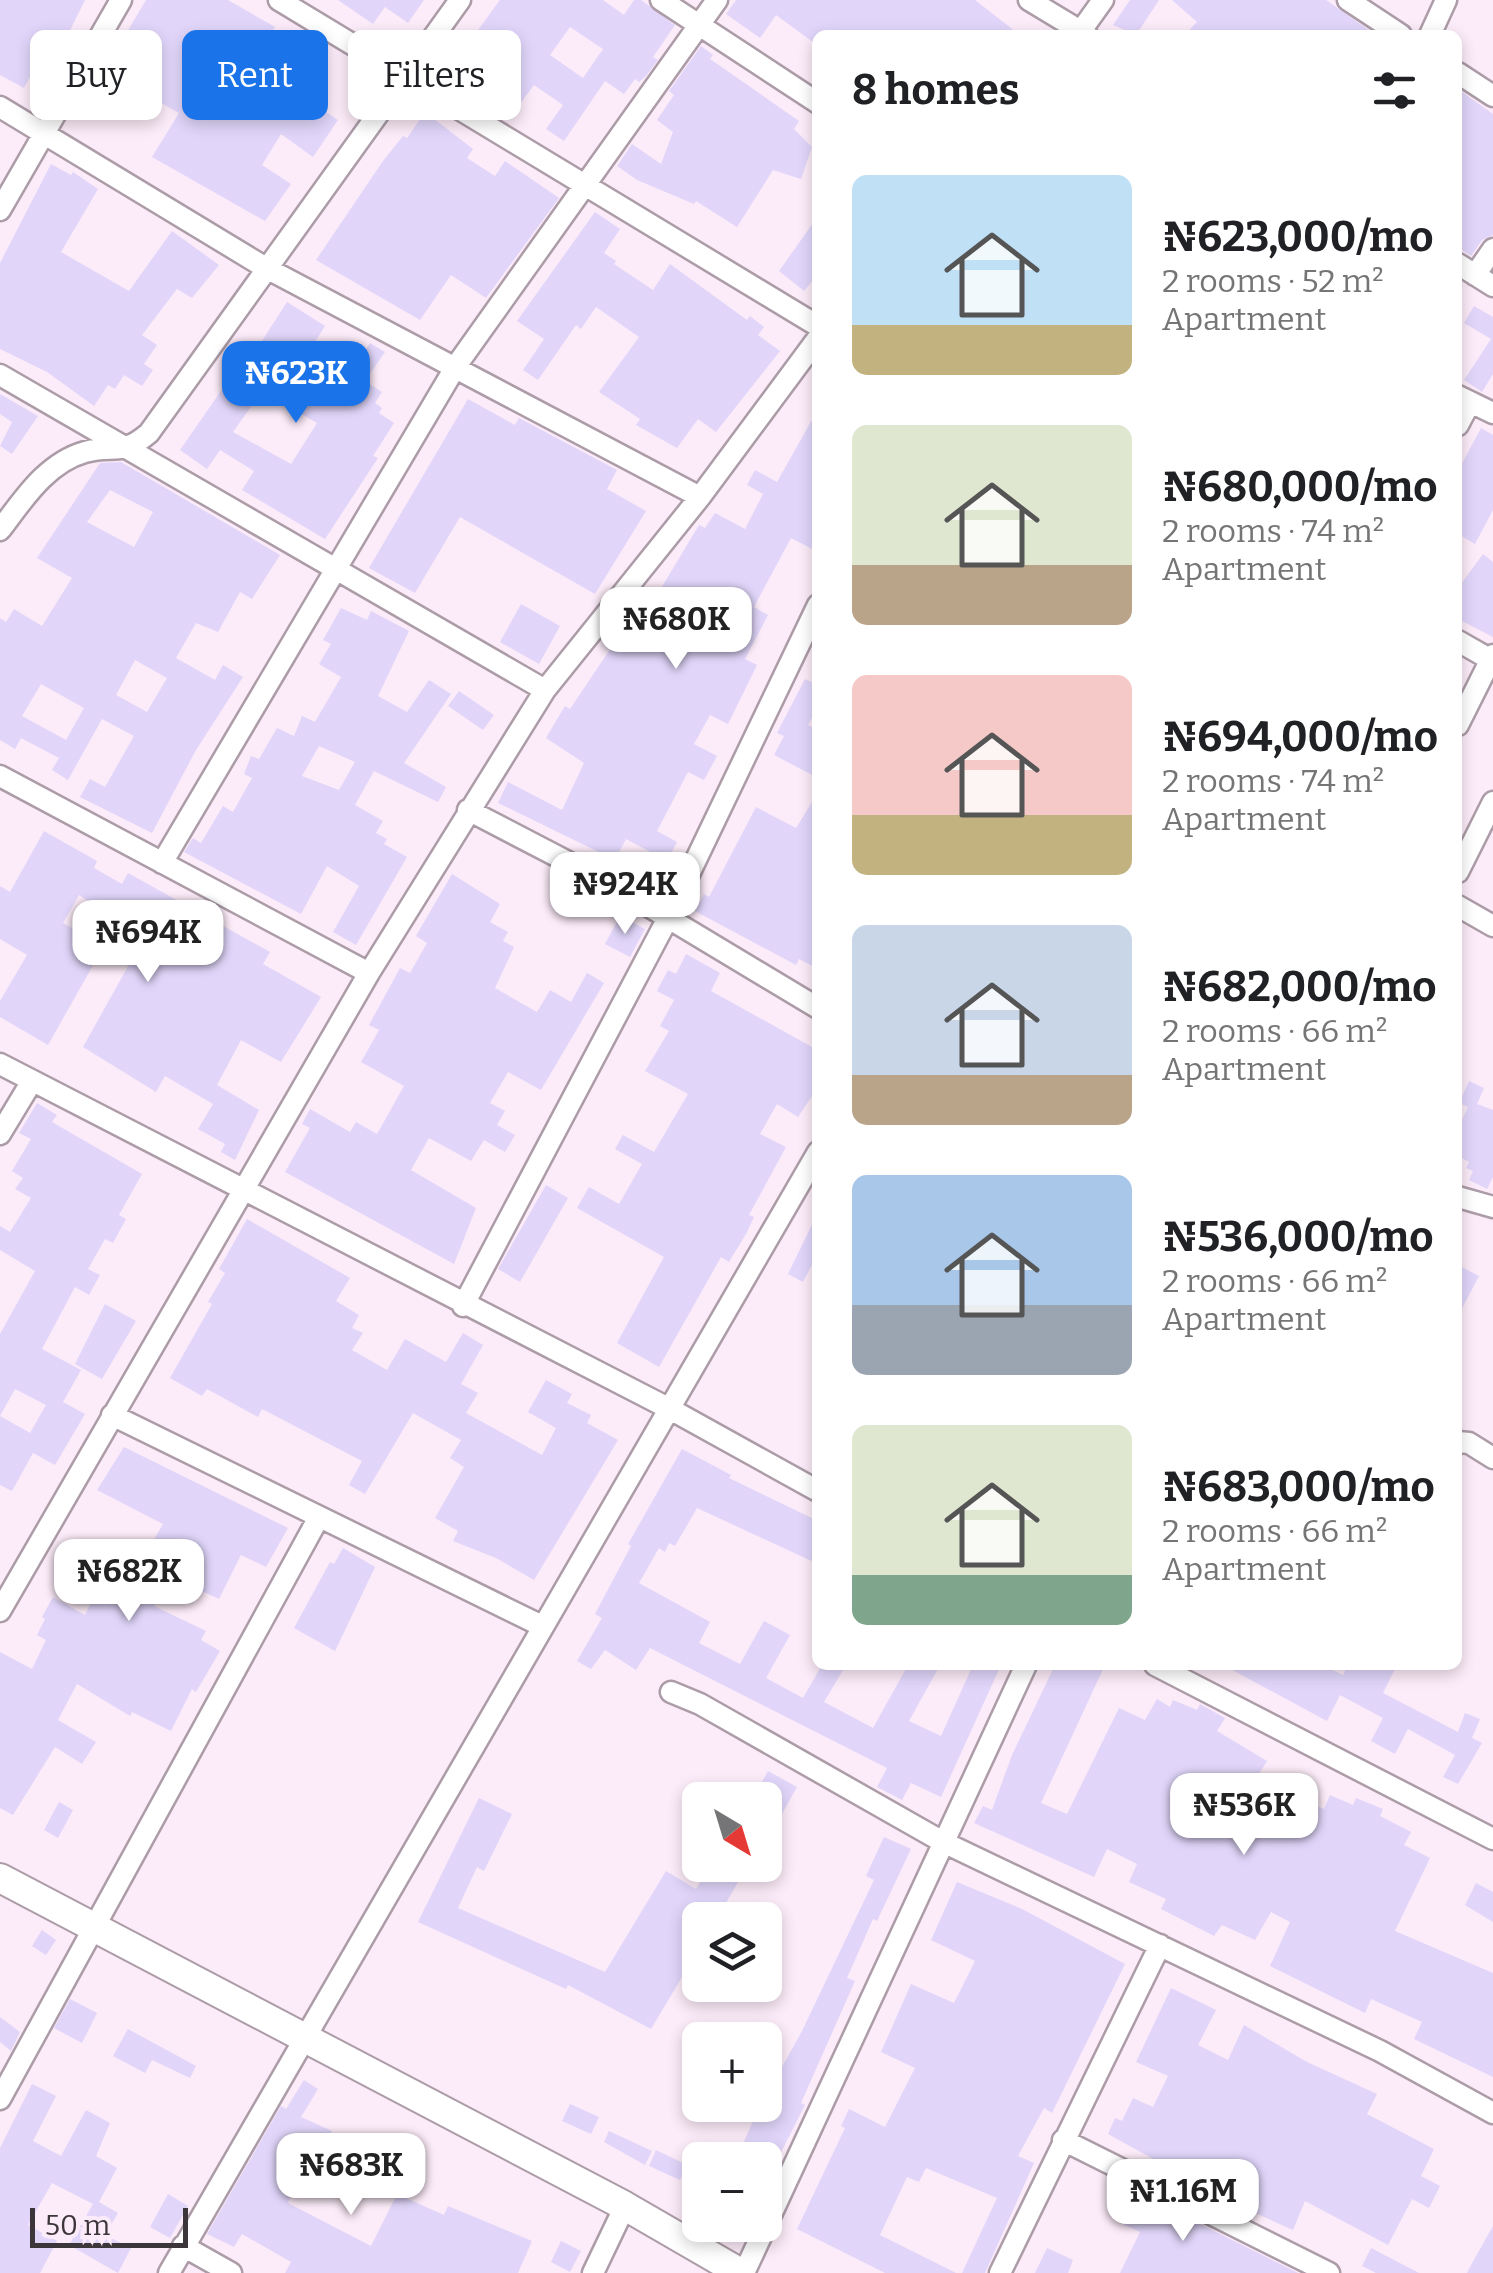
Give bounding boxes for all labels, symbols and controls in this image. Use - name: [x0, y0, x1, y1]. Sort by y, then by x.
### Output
- chip: Buy: [30, 30, 162, 120]
- chip: Rent: [182, 30, 328, 120]
- chip: Filters: [348, 30, 521, 120]
- icon: filters: [1367, 63, 1422, 118]
- text: 8 homes: [852, 65, 1020, 115]
- text: ₦623,000/mo: [1162, 212, 1433, 262]
- icon: home: [932, 215, 1052, 335]
- text: 2 rooms · 52 m²: [1162, 262, 1384, 300]
- text: Apartment: [1162, 300, 1326, 338]
- pin: ₦623K: [226, 341, 366, 426]
- text: ₦623K: [244, 354, 348, 392]
- text: ₦680,000/mo: [1162, 462, 1438, 512]
- icon: home: [932, 465, 1052, 585]
- text: 2 rooms · 74 m²: [1162, 512, 1384, 550]
- text: Apartment: [1162, 550, 1326, 588]
- pin: ₦680K: [606, 587, 746, 672]
- text: ₦680K: [622, 600, 730, 638]
- text: ₦694,000/mo: [1162, 712, 1438, 762]
- icon: home: [932, 715, 1052, 835]
- text: 2 rooms · 74 m²: [1162, 762, 1384, 800]
- text: Apartment: [1162, 800, 1326, 838]
- pin: ₦924K: [555, 852, 695, 937]
- text: ₦924K: [572, 865, 678, 903]
- pin: ₦694K: [78, 900, 218, 985]
- text: ₦694K: [94, 913, 202, 951]
- text: ₦682,000/mo: [1162, 962, 1436, 1012]
- icon: home: [932, 965, 1052, 1085]
- text: 2 rooms · 66 m²: [1162, 1012, 1387, 1050]
- text: Apartment: [1162, 1050, 1326, 1088]
- text: ₦536,000/mo: [1162, 1212, 1434, 1262]
- icon: home: [932, 1215, 1052, 1335]
- text: 2 rooms · 66 m²: [1162, 1262, 1387, 1300]
- text: Apartment: [1162, 1300, 1326, 1338]
- text: ₦683,000/mo: [1162, 1462, 1435, 1512]
- icon: home: [932, 1465, 1052, 1585]
- text: 2 rooms · 66 m²: [1162, 1512, 1387, 1550]
- pin: ₦682K: [59, 1539, 199, 1624]
- text: Apartment: [1162, 1550, 1326, 1588]
- text: ₦682K: [76, 1552, 182, 1590]
- pin: ₦536K: [1174, 1773, 1314, 1858]
- north arrow: [682, 1782, 782, 1882]
- map controls: [682, 1782, 782, 2242]
- text: ₦536K: [1192, 1786, 1296, 1824]
- button: layers: [682, 1902, 782, 2002]
- button: +: [682, 2022, 782, 2122]
- pin: ₦683K: [281, 2133, 421, 2218]
- button: −: [682, 2142, 782, 2242]
- text: ₦683K: [298, 2146, 404, 2184]
- pin: ₦1.16M: [1102, 2159, 1264, 2244]
- text: ₦1.16M: [1129, 2172, 1237, 2210]
- scale bar: [30, 2203, 188, 2248]
- text: 50 m: [45, 2209, 110, 2242]

